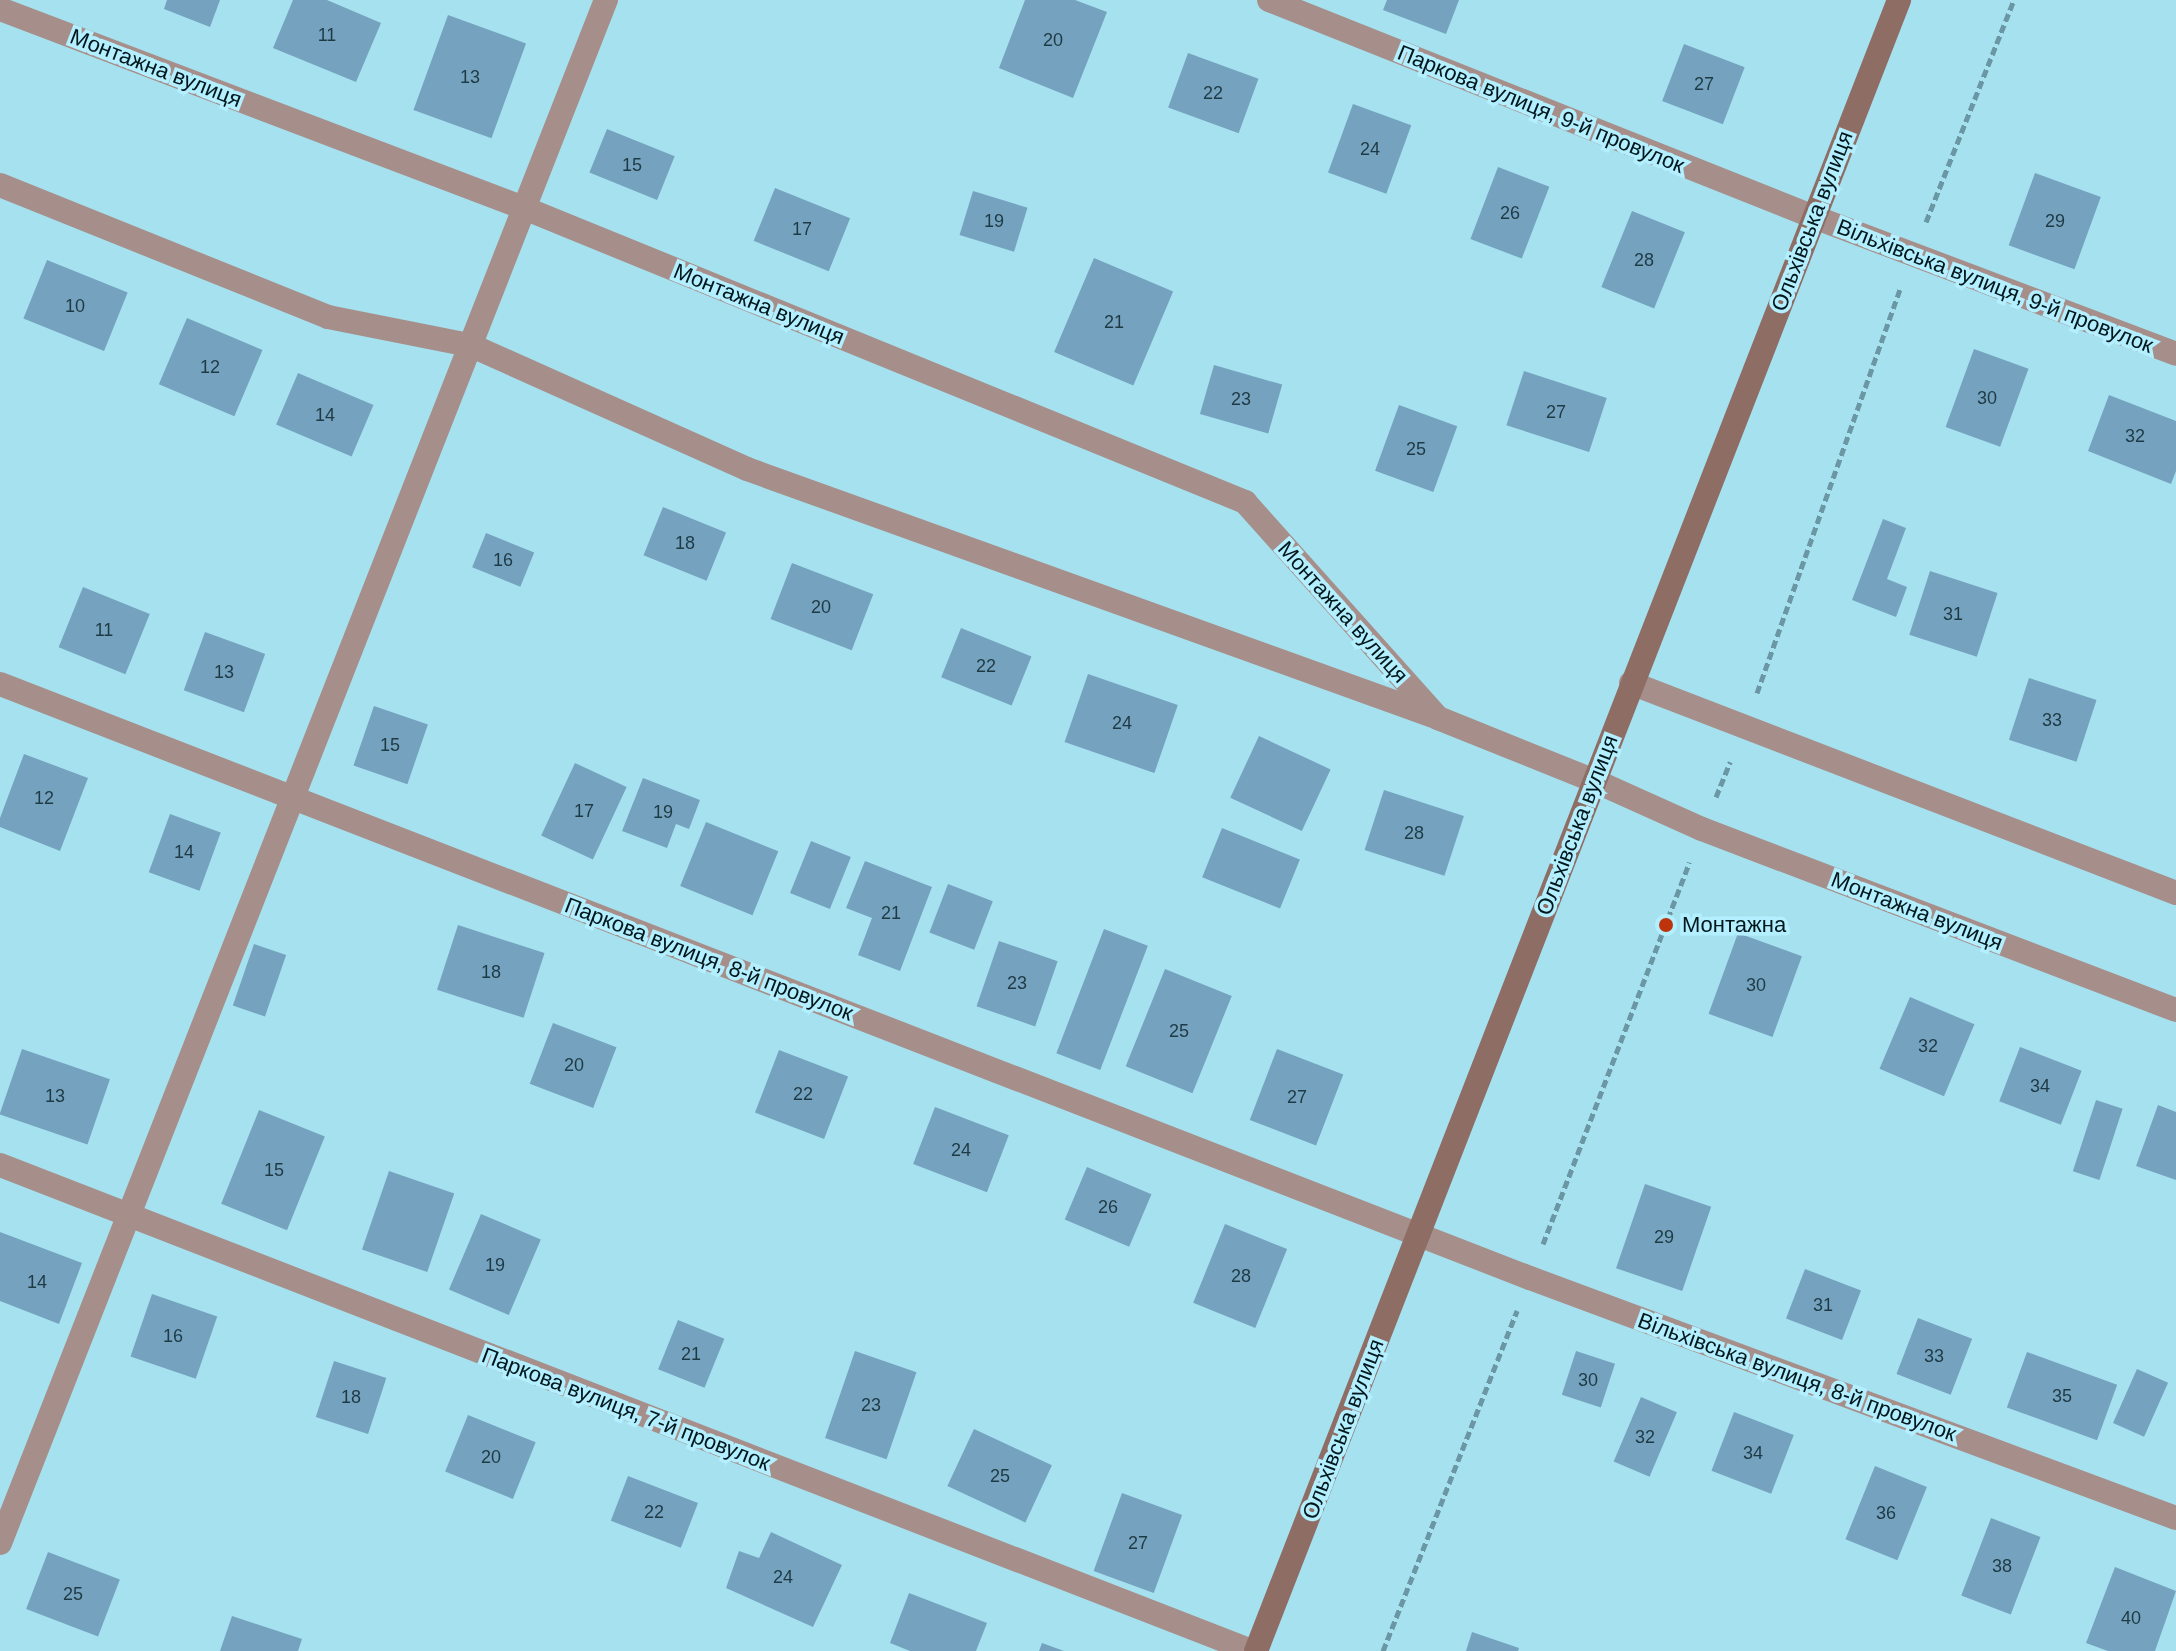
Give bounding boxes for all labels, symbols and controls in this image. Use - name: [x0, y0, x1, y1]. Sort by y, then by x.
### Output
- street label: Монтажна вулиця: [67, 23, 245, 113]
- house number: 11: [318, 24, 336, 46]
- house number: 20: [1043, 29, 1063, 51]
- street label: Паркова вулиця, 9-й провулок: [1394, 39, 1688, 179]
- house number: 13: [460, 66, 480, 88]
- house number: 27: [1694, 73, 1714, 95]
- house number: 22: [1203, 82, 1223, 104]
- street label: Ольхівська вулиця: [1765, 127, 1859, 315]
- house number: 24: [1360, 138, 1380, 160]
- house number: 15: [622, 154, 642, 176]
- house number: 26: [1500, 202, 1520, 224]
- house number: 19: [984, 210, 1004, 232]
- house number: 29: [2045, 210, 2065, 232]
- street label: Вільхівська вулиця, 9-й провулок: [1833, 213, 2157, 359]
- house number: 17: [792, 218, 812, 240]
- house number: 28: [1634, 249, 1654, 271]
- street label: Монтажна вулиця: [670, 258, 848, 350]
- house number: 10: [65, 295, 85, 317]
- house number: 21: [1104, 311, 1124, 333]
- house number: 12: [200, 356, 220, 378]
- house number: 30: [1977, 387, 1997, 409]
- house number: 23: [1231, 388, 1251, 410]
- house number: 27: [1546, 401, 1566, 423]
- house number: 14: [315, 404, 335, 426]
- house number: 32: [2125, 425, 2145, 447]
- house number: 25: [1406, 438, 1426, 460]
- house number: 18: [675, 532, 695, 554]
- street label: Монтажна вулиця: [1272, 536, 1414, 688]
- house number: 16: [493, 549, 513, 571]
- house number: 20: [811, 596, 831, 618]
- house number: 31: [1943, 603, 1963, 625]
- house number: 11: [95, 619, 113, 641]
- house number: 22: [976, 655, 996, 677]
- house number: 13: [214, 661, 234, 683]
- house number: 33: [2042, 709, 2062, 731]
- house number: 24: [1112, 712, 1132, 734]
- street label: Ольхівська вулиця: [1530, 731, 1624, 919]
- house number: 15: [380, 734, 400, 756]
- house number: 12: [34, 787, 54, 809]
- house number: 17: [574, 800, 594, 822]
- house number: 19: [653, 801, 673, 823]
- house number: 28: [1404, 822, 1424, 844]
- house number: 14: [174, 841, 194, 863]
- street label: Монтажна вулиця: [1828, 866, 2006, 956]
- street label: Паркова вулиця, 8-й провулок: [561, 892, 857, 1026]
- house number: 21: [881, 902, 901, 924]
- place label: Монтажна: [1682, 912, 1786, 938]
- marker: Монтажна: [1657, 916, 1675, 934]
- house number: 18: [481, 961, 501, 983]
- house number: 23: [1007, 972, 1027, 994]
- house number: 30: [1746, 974, 1766, 996]
- house number: 25: [1169, 1020, 1189, 1042]
- house number: 32: [1918, 1035, 1938, 1057]
- house number: 20: [564, 1054, 584, 1076]
- house number: 34: [2030, 1075, 2050, 1097]
- house number: 22: [793, 1083, 813, 1105]
- house number: 13: [45, 1085, 65, 1107]
- house number: 27: [1287, 1086, 1307, 1108]
- house number: 24: [951, 1139, 971, 1161]
- house number: 15: [264, 1159, 284, 1181]
- house number: 26: [1098, 1196, 1118, 1218]
- house number: 29: [1654, 1226, 1674, 1248]
- house number: 19: [485, 1254, 505, 1276]
- house number: 28: [1231, 1265, 1251, 1287]
- house number: 14: [27, 1271, 47, 1293]
- house number: 31: [1813, 1294, 1833, 1316]
- street label: Вільхівська вулиця, 8-й провулок: [1634, 1307, 1960, 1447]
- house number: 16: [163, 1325, 183, 1347]
- street label: Ольхівська вулиця: [1296, 1335, 1390, 1523]
- street label: Паркова вулиця, 7-й провулок: [478, 1342, 774, 1476]
- house number: 21: [681, 1343, 701, 1365]
- house number: 33: [1924, 1345, 1944, 1367]
- house number: 30: [1578, 1369, 1598, 1391]
- house number: 35: [2052, 1385, 2072, 1407]
- house number: 18: [341, 1386, 361, 1408]
- house number: 23: [861, 1394, 881, 1416]
- house number: 32: [1635, 1426, 1655, 1448]
- house number: 34: [1743, 1442, 1763, 1464]
- house number: 20: [481, 1446, 501, 1468]
- house number: 25: [990, 1465, 1010, 1487]
- house number: 22: [644, 1501, 664, 1523]
- house number: 36: [1876, 1502, 1896, 1524]
- house number: 27: [1128, 1532, 1148, 1554]
- house number: 38: [1992, 1555, 2012, 1577]
- house number: 24: [773, 1566, 793, 1588]
- house number: 25: [63, 1583, 83, 1605]
- house number: 40: [2121, 1607, 2141, 1629]

